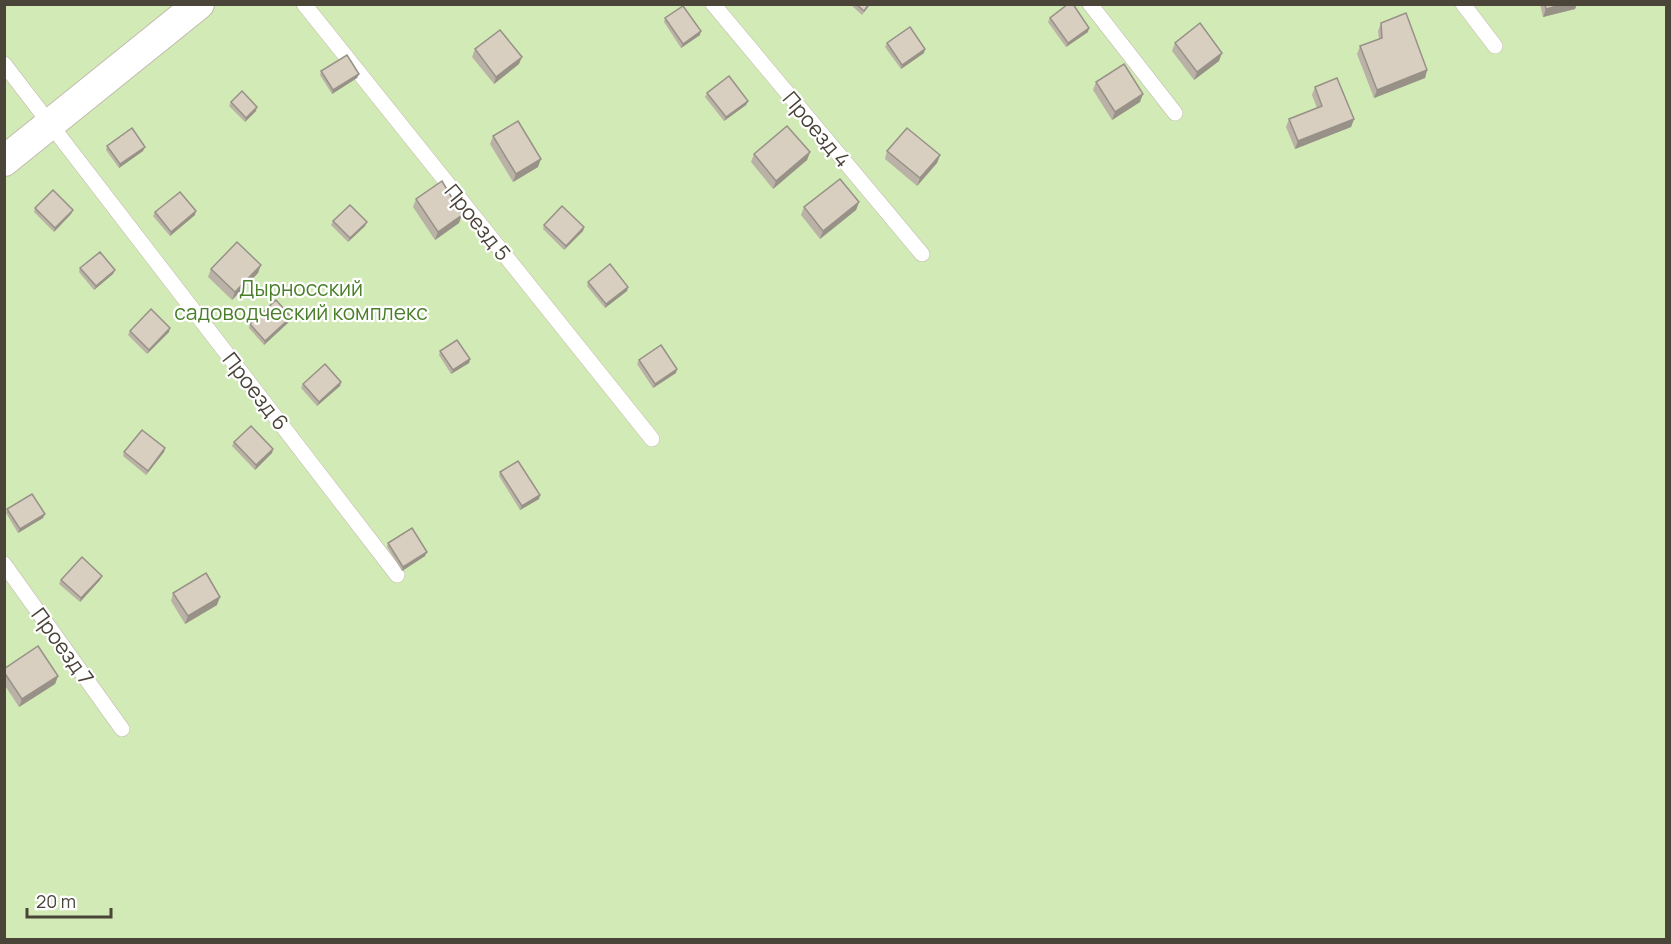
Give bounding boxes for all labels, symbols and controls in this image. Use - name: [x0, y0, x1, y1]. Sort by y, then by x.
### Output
- street label: Проезд 4: [777, 85, 857, 173]
- street label: Проезд 5: [439, 178, 517, 266]
- park label: Дырносский садоводческий комплекс: [174, 274, 428, 326]
- street label: Проезд 6: [217, 346, 295, 436]
- street label: Проезд 7: [25, 602, 101, 690]
- scale bar: [27, 881, 111, 919]
- text: 20 m: [36, 889, 76, 913]

